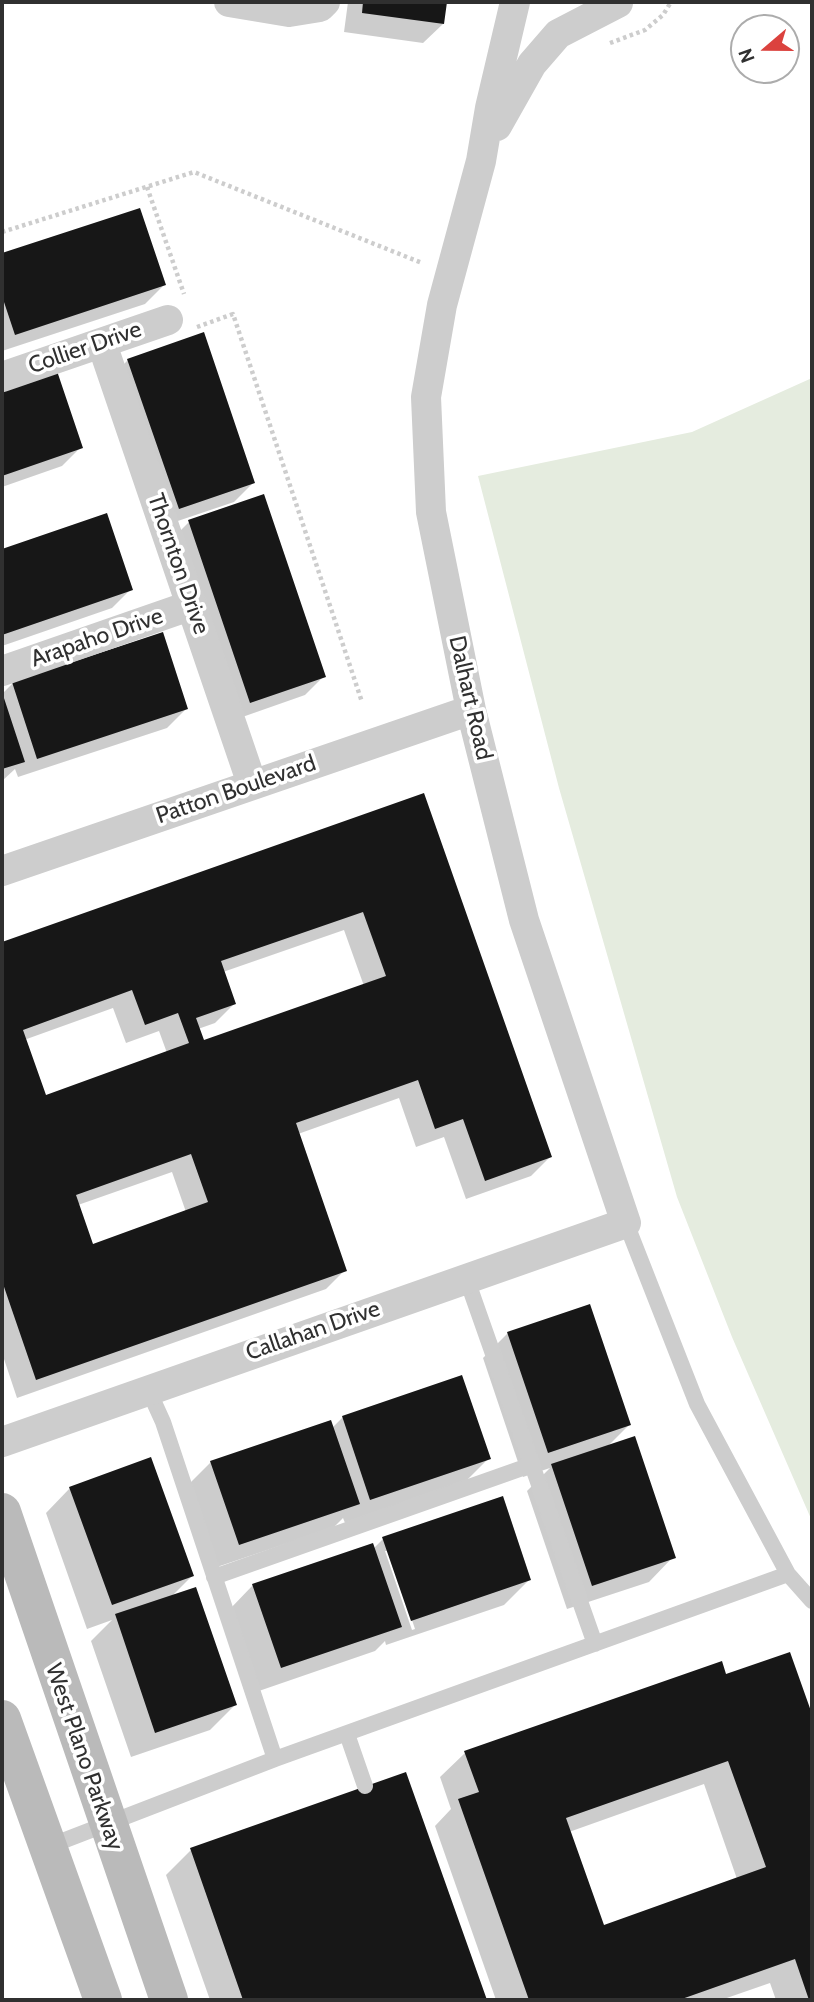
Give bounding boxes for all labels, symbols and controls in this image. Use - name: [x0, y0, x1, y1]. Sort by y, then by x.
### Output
- north arrow: [730, 14, 800, 84]
- text: N: [734, 45, 760, 66]
- street label: Collier Drive: [25, 316, 145, 380]
- street label: Thornton Drive: [141, 490, 215, 638]
- street label: Arapaho Drive: [27, 602, 167, 674]
- street label: Dalhart Road: [442, 633, 498, 763]
- street label: Patton Boulevard: [153, 750, 319, 830]
- street label: Callahan Drive: [242, 1295, 384, 1367]
- street label: West Plano Parkway: [39, 1660, 129, 1854]

